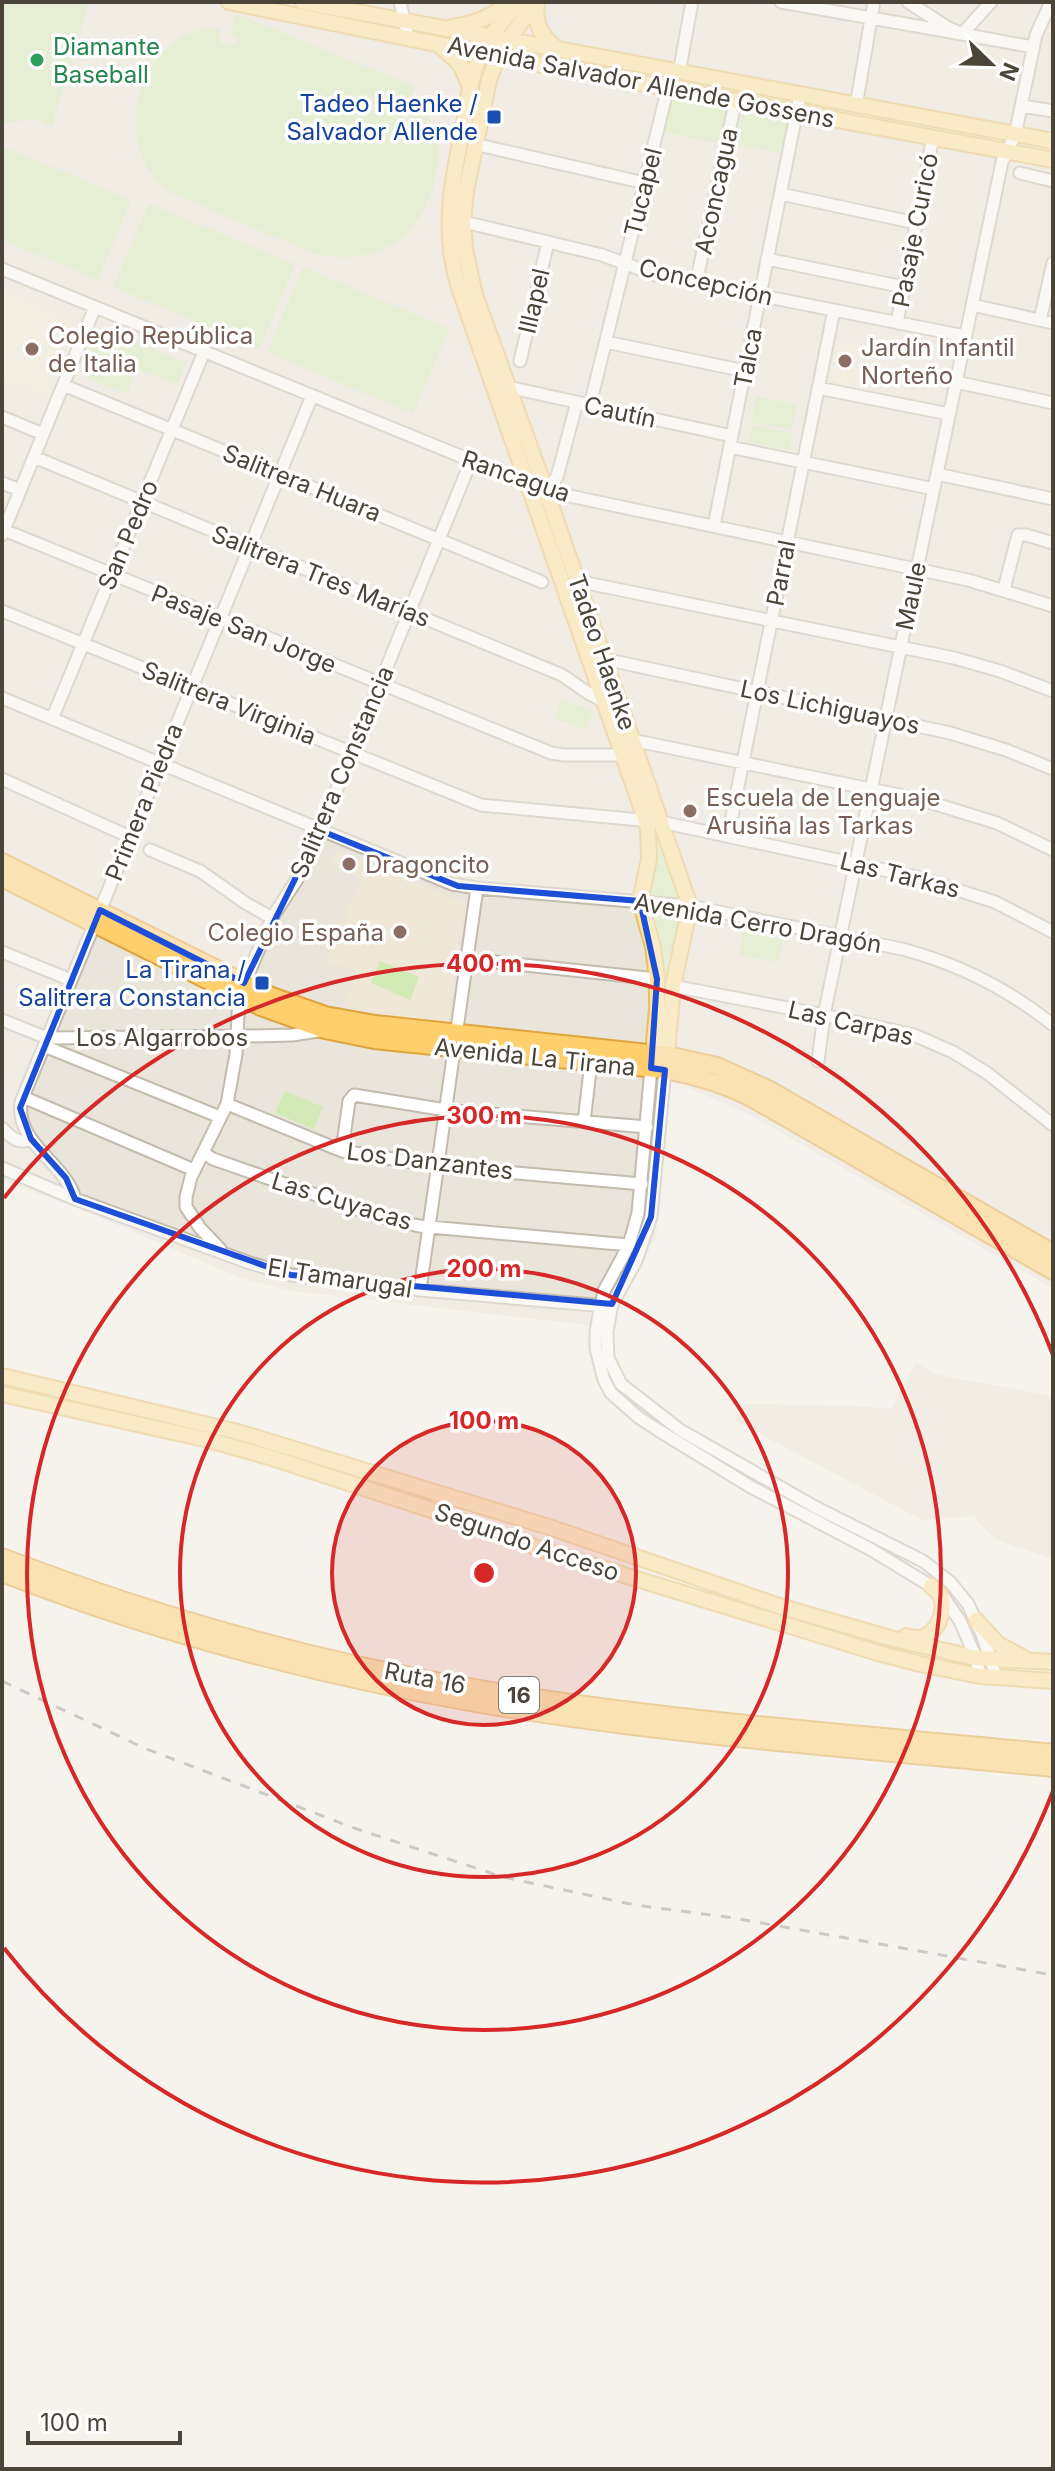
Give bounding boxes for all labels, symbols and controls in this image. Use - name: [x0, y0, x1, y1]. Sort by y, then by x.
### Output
- north arrow: [951, 24, 1031, 104]
- street label: Avenida Salvador Allende Gossens: [445, 30, 837, 134]
- place label: Diamante Baseball: [53, 32, 160, 89]
- marker: Diamante Baseball: [28, 51, 46, 69]
- text: N: [994, 59, 1025, 85]
- place label: Tadeo Haenke / Salvador Allende: [286, 89, 478, 146]
- marker: Tadeo Haenke / Salvador Allende: [485, 108, 503, 126]
- street label: Aconcagua: [688, 125, 744, 257]
- street label: Tucapel: [618, 145, 668, 239]
- street label: Pasaje Curicó: [886, 150, 944, 310]
- street label: Concepción: [636, 253, 776, 311]
- street label: Illapel: [512, 266, 556, 336]
- place label: Colegio República de Italia: [48, 321, 253, 378]
- street label: Talca: [728, 326, 768, 390]
- place label: Jardín Infantil Norteño: [861, 333, 1015, 390]
- marker: Colegio República de Italia: [23, 340, 41, 358]
- marker: Jardín Infantil Norteño: [836, 352, 854, 370]
- street label: Cautín: [581, 390, 659, 434]
- street label: Salitrera Huara: [219, 438, 385, 528]
- street label: Rancagua: [458, 444, 574, 508]
- street label: San Pedro: [92, 476, 164, 594]
- street label: Salitrera Tres Marías: [208, 519, 434, 633]
- street label: Parral: [760, 538, 802, 608]
- street label: Maule: [890, 559, 932, 633]
- street label: Tadeo Haenke: [562, 570, 642, 734]
- street label: Pasaje San Jorge: [147, 579, 341, 679]
- street label: Salitrera Virginia: [138, 655, 320, 751]
- street label: Salitrera Constancia: [284, 662, 400, 882]
- street label: Los Lichiguayos: [738, 674, 922, 740]
- street label: Primera Piedra: [99, 719, 189, 885]
- place label: Escuela de Lenguaje Arusiña las Tarkas: [706, 783, 940, 840]
- marker: Escuela de Lenguaje Arusiña las Tarkas: [681, 802, 699, 820]
- street label: Las Tarkas: [837, 846, 963, 904]
- place label: Dragoncito: [365, 850, 490, 879]
- marker: Dragoncito: [340, 855, 358, 873]
- street label: Avenida Cerro Dragón: [632, 887, 884, 959]
- place label: Colegio España: [207, 918, 384, 947]
- marker: Colegio España: [391, 923, 409, 941]
- text: 400 m: [446, 949, 522, 978]
- place label: La Tirana / Salitrera Constancia: [18, 955, 246, 1012]
- marker: La Tirana / Salitrera Constancia: [253, 974, 271, 992]
- street label: Las Carpas: [785, 994, 917, 1052]
- street label: Los Algarrobos: [76, 1023, 248, 1052]
- street label: Avenida La Tirana: [433, 1032, 637, 1082]
- text: 300 m: [446, 1101, 522, 1130]
- street label: Los Danzantes: [345, 1136, 515, 1186]
- street label: Las Cuyacas: [268, 1166, 416, 1236]
- street label: El Tamarugal: [266, 1252, 414, 1304]
- text: 200 m: [446, 1254, 522, 1283]
- text: 100 m: [449, 1406, 519, 1435]
- street label: Segundo Acceso: [431, 1497, 623, 1587]
- centre of rings: [470, 1559, 498, 1587]
- street label: Ruta 16: [382, 1656, 468, 1700]
- road number: 16: [499, 1677, 539, 1713]
- scale bar: [28, 2395, 180, 2445]
- text: 100 m: [40, 2408, 108, 2437]

